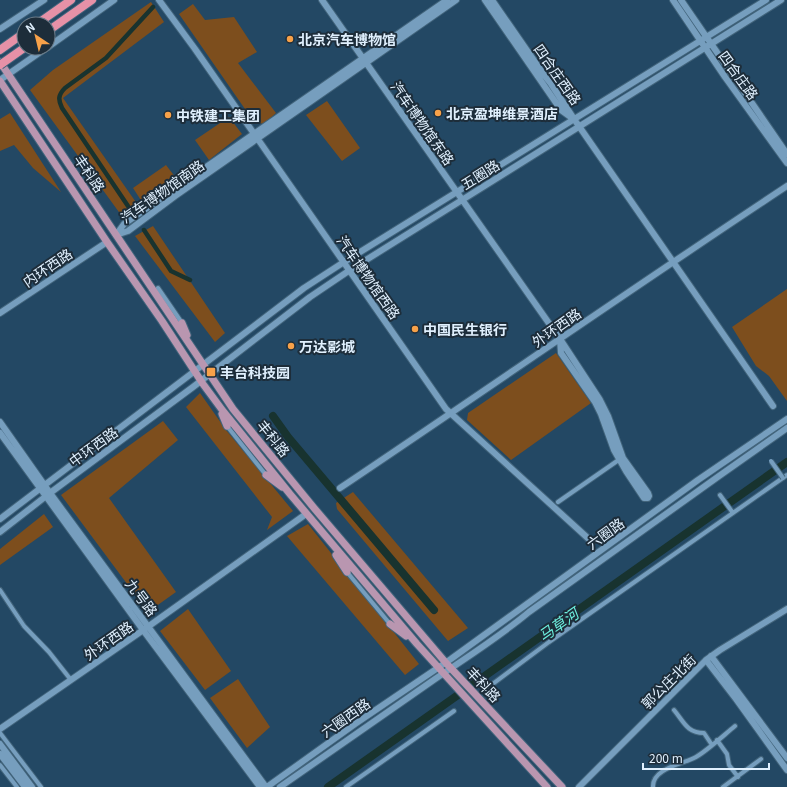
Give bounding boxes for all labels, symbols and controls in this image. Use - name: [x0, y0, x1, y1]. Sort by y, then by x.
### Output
- north arrow: [16, 16, 56, 56]
- text: N: [22, 18, 38, 36]
- place label: 北京汽车博物馆: [298, 29, 396, 49]
- marker: 北京汽车博物馆: [285, 34, 295, 44]
- street label: 四合庄西路: [530, 40, 586, 108]
- street label: 四合庄路: [714, 46, 764, 104]
- street label: 汽车博物馆东路: [387, 77, 459, 169]
- place label: 北京盈坤维景酒店: [446, 103, 558, 123]
- place label: 中铁建工集团: [176, 105, 260, 125]
- marker: 北京盈坤维景酒店: [433, 108, 443, 118]
- marker: 中铁建工集团: [163, 110, 173, 120]
- street label: 丰科路: [70, 150, 110, 196]
- street label: 五圈路: [457, 154, 503, 194]
- street label: 汽车博物馆南路: [116, 155, 208, 227]
- street label: 汽车博物馆西路: [333, 231, 405, 323]
- street label: 内环西路: [18, 243, 76, 291]
- street label: 外环西路: [527, 303, 585, 351]
- place label: 中国民生银行: [423, 319, 507, 339]
- marker: 中国民生银行: [410, 324, 420, 334]
- place label: 万达影城: [299, 336, 355, 356]
- marker: 万达影城: [286, 341, 296, 351]
- place label: 丰台科技园: [220, 362, 290, 382]
- marker: 丰台科技园: [205, 366, 217, 378]
- street label: 丰科路: [253, 415, 295, 461]
- street label: 中环西路: [64, 421, 122, 471]
- street label: 六圈路: [582, 513, 628, 553]
- street label: 九号路: [121, 574, 163, 620]
- water label: 马草河: [534, 601, 585, 646]
- street label: 外环西路: [79, 616, 137, 664]
- street label: 郭公庄北街: [636, 649, 700, 713]
- street label: 丰科路: [462, 662, 506, 706]
- street label: 六圈西路: [316, 693, 374, 741]
- scale bar: [643, 745, 769, 771]
- text: 200 m: [649, 749, 683, 766]

